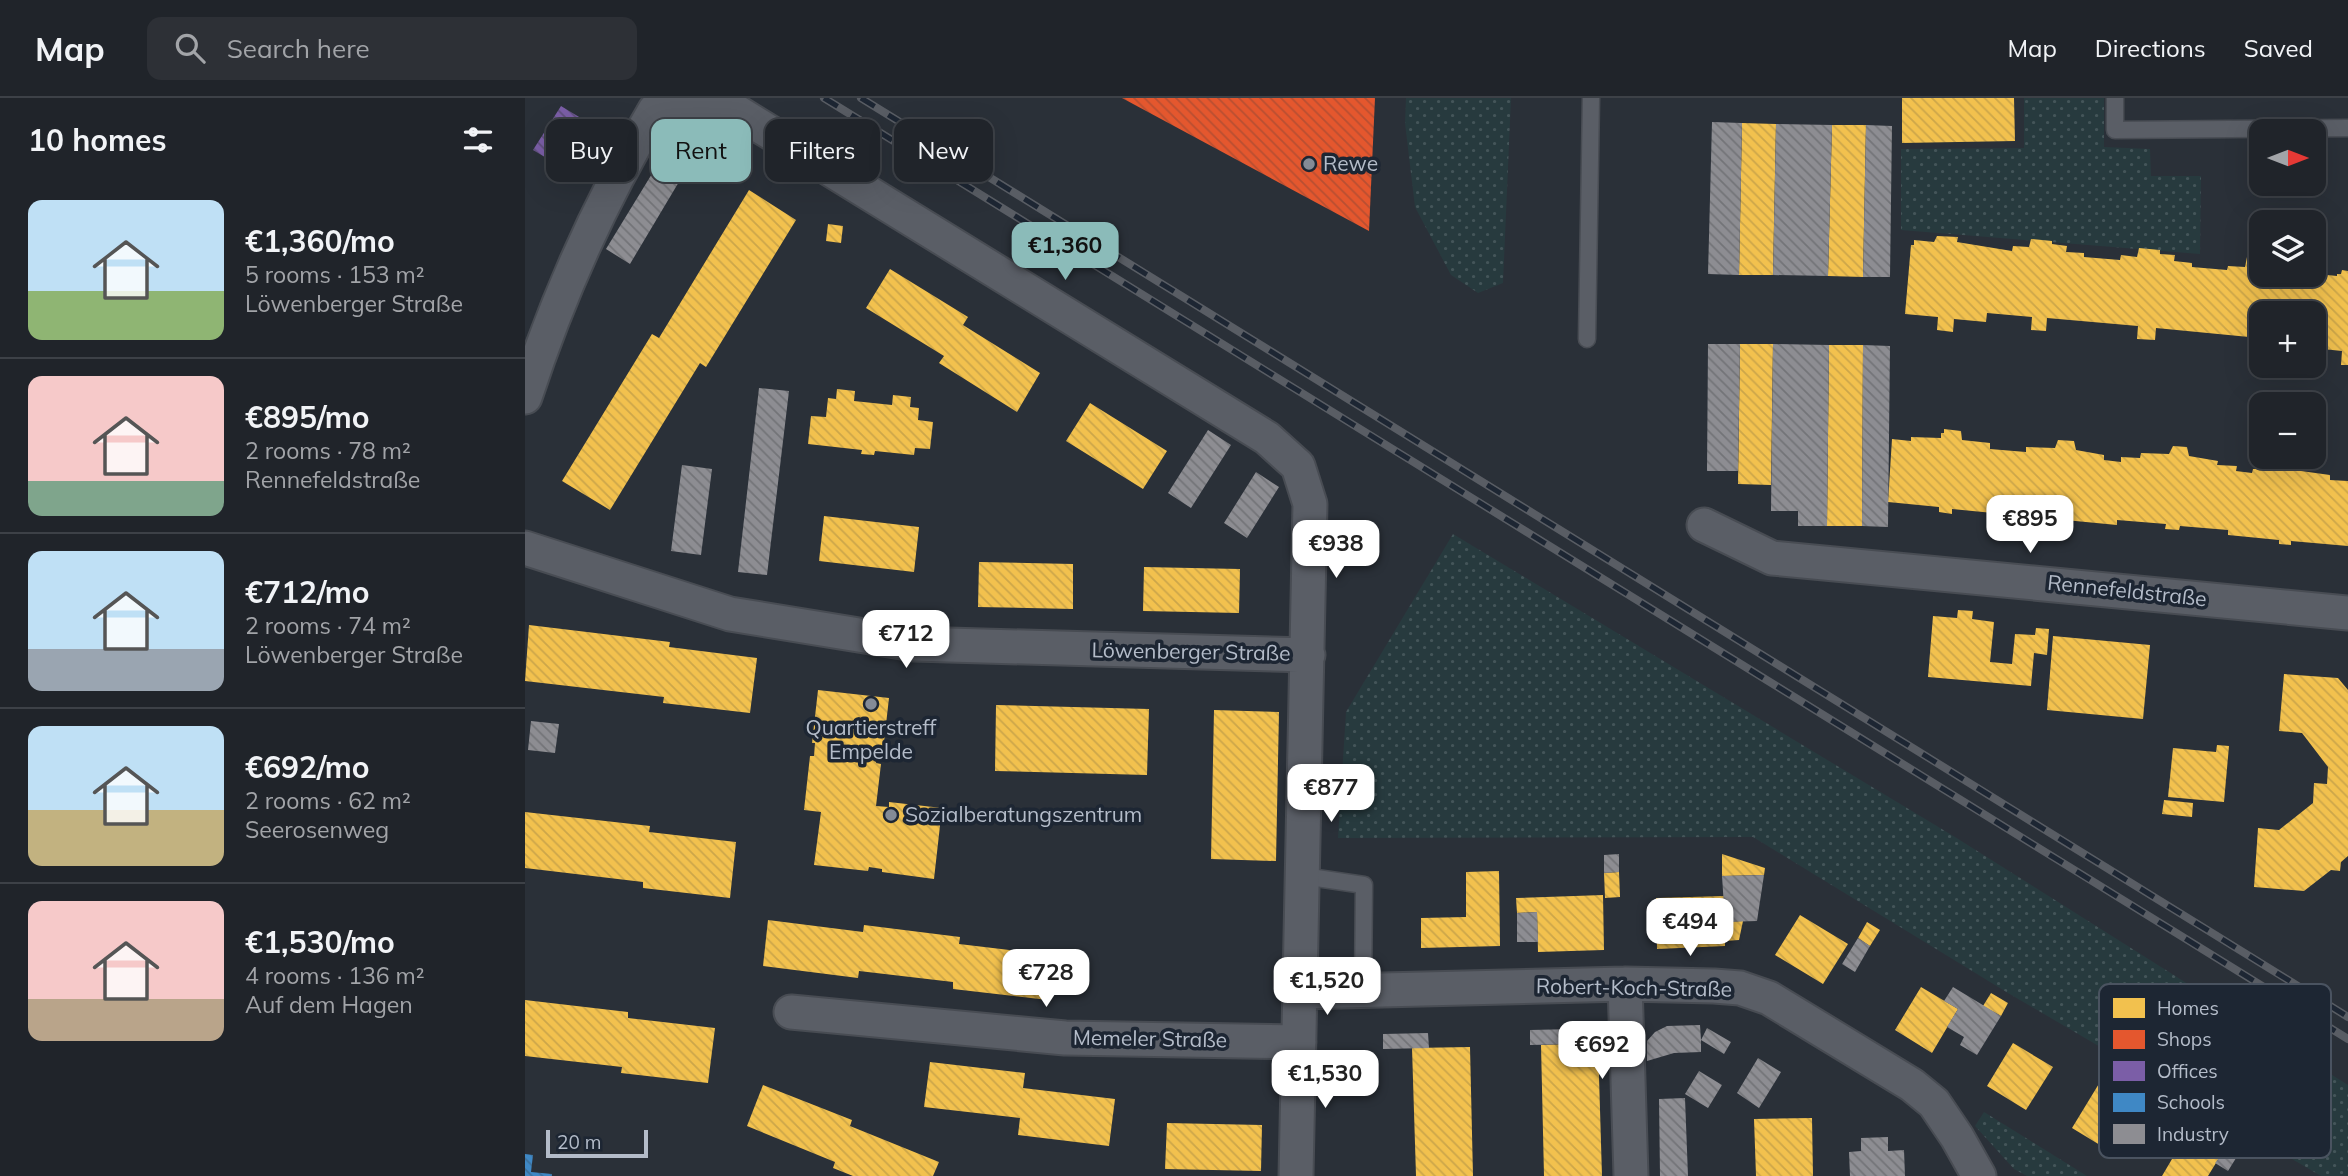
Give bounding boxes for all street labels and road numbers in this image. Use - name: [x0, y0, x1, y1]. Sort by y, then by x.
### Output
- street label: Rennefeldstraße: [2046, 569, 2208, 611]
- street label: Löwenberger Straße: [1091, 636, 1291, 666]
- street label: Robert-Koch-Straße: [1536, 972, 1732, 1002]
- street label: Memeler Straße: [1073, 1024, 1227, 1052]

